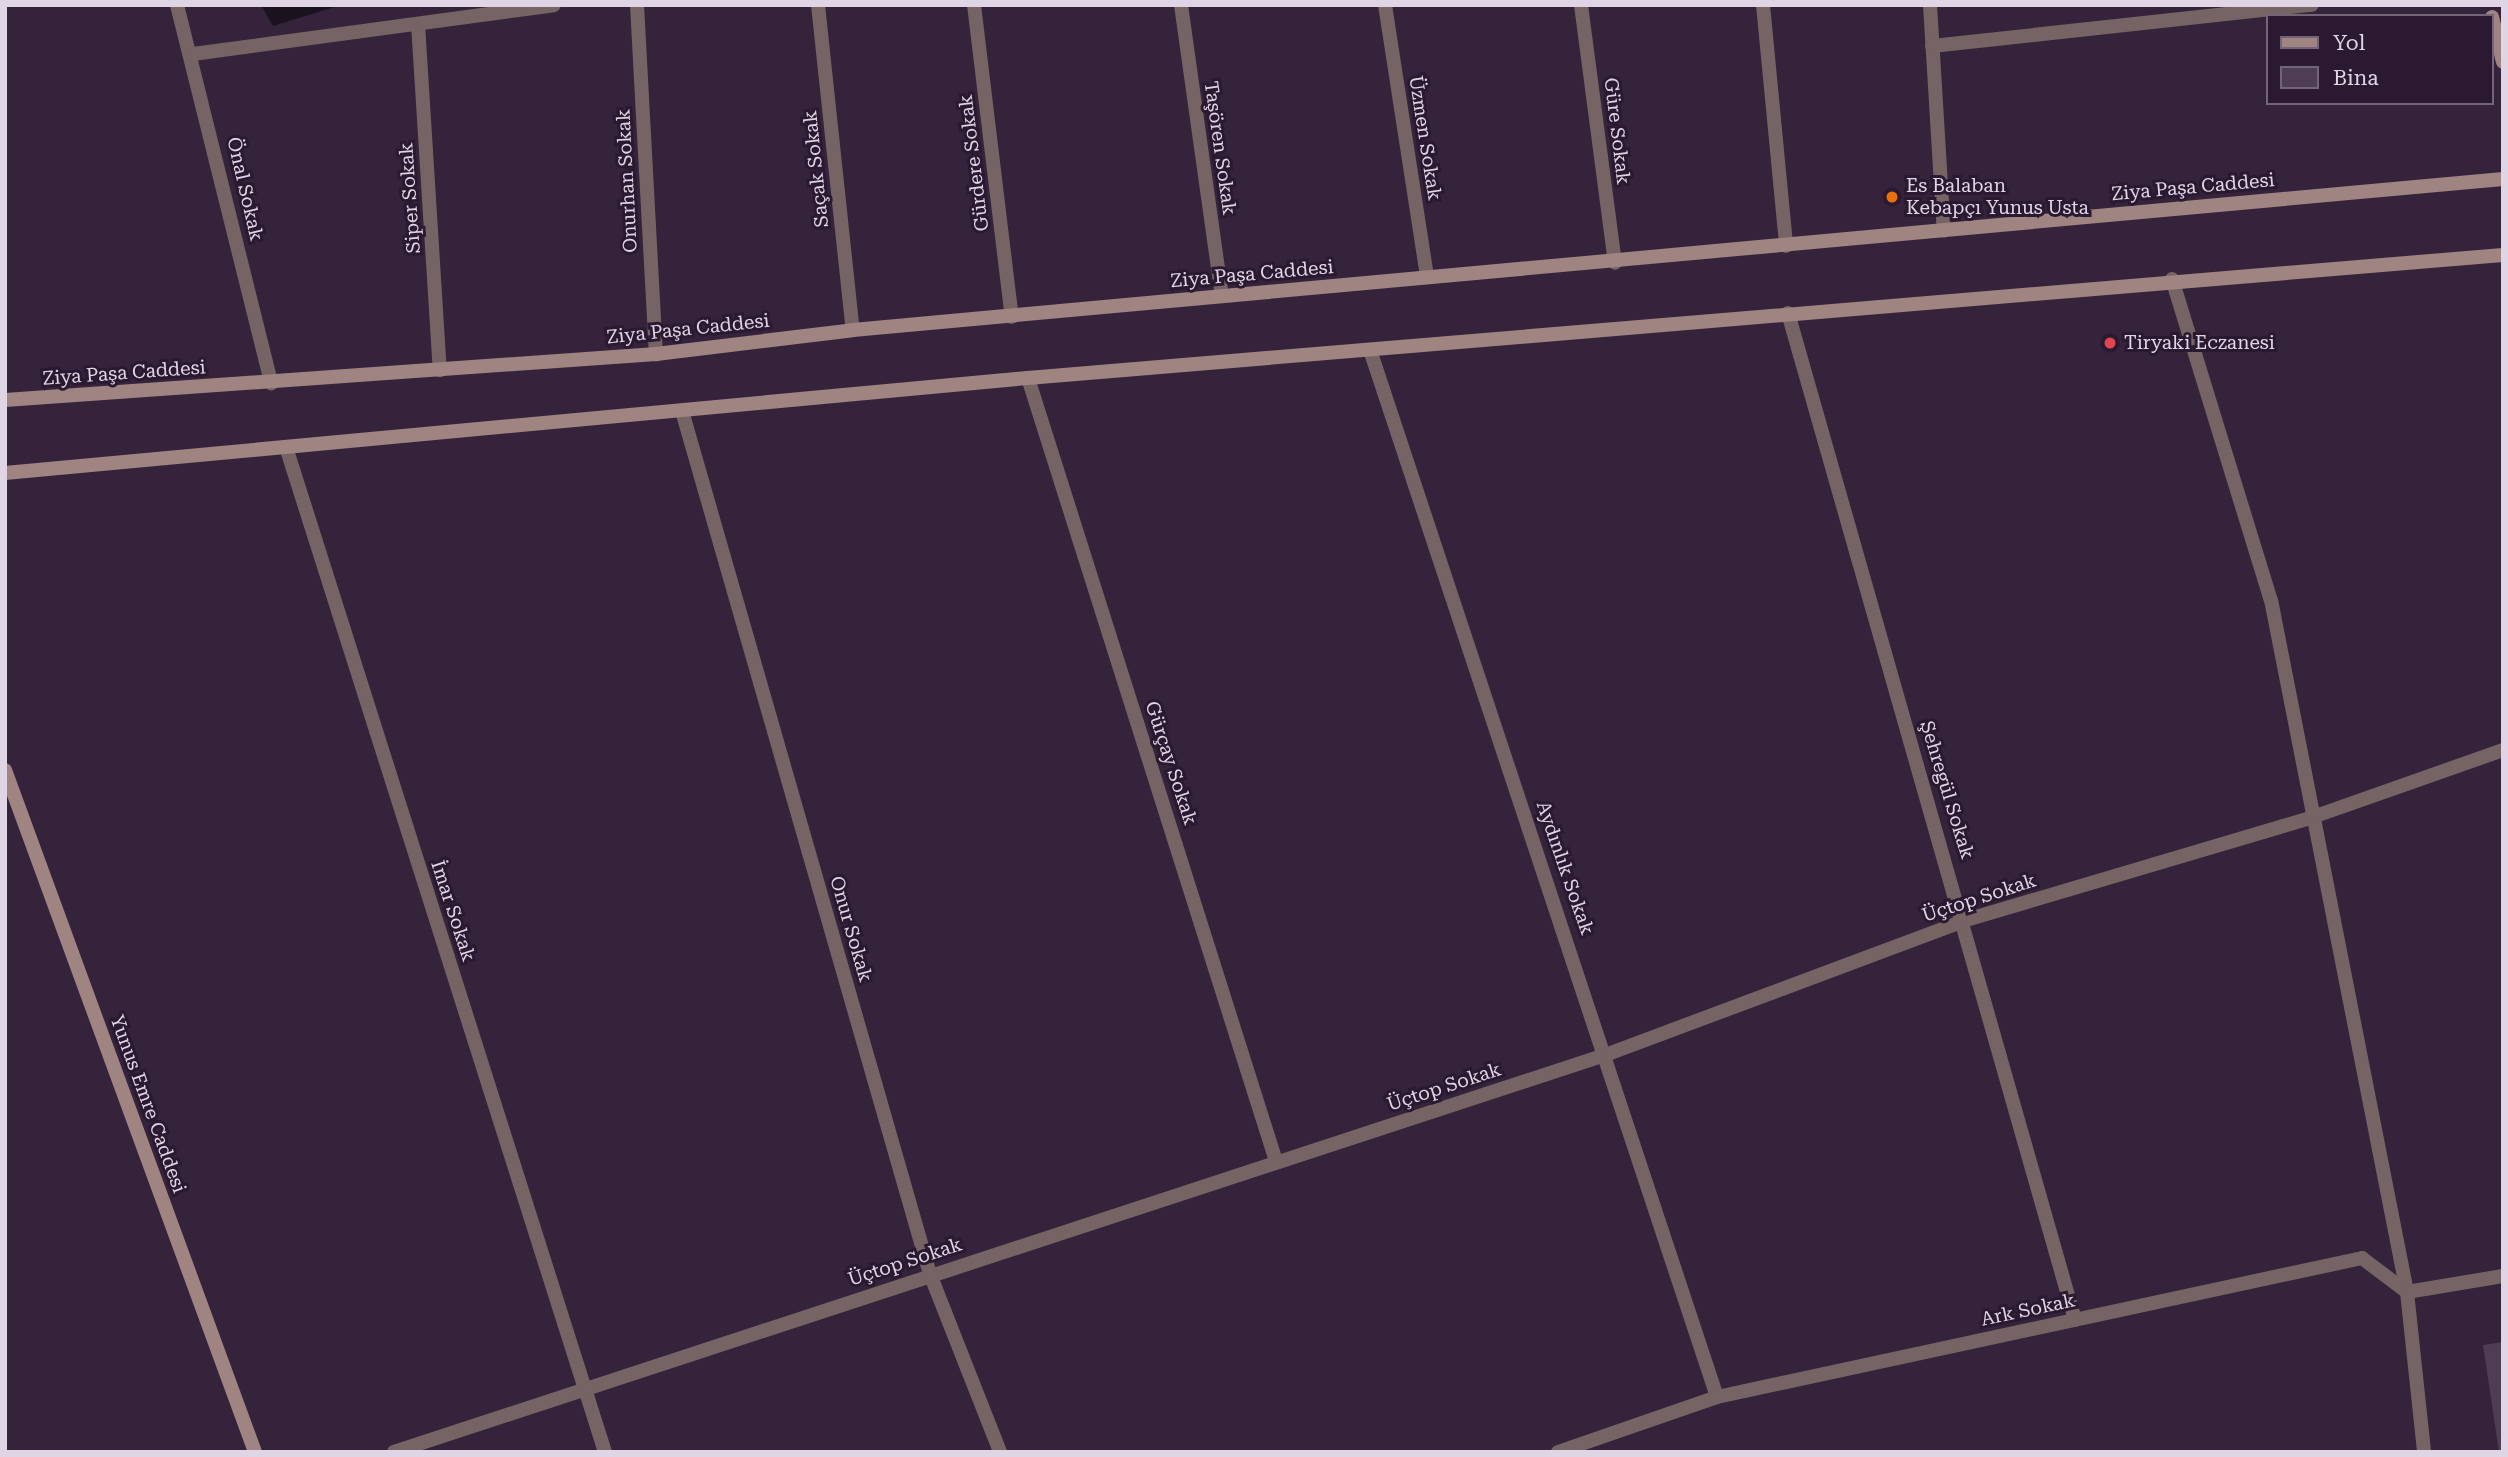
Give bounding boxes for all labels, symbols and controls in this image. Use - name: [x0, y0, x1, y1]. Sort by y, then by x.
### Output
- legend: [2266, 14, 2494, 105]
- text: Yol: [2333, 31, 2365, 55]
- text: Bina: [2333, 66, 2379, 90]
- street label: Üzmen Sokak: [1404, 74, 1446, 202]
- street label: Güre Sokak: [1599, 76, 1635, 186]
- street label: Taşören Sokak: [1199, 80, 1241, 216]
- street label: Gürdere Sokak: [954, 93, 994, 233]
- street label: Onurhan Sokak: [612, 109, 642, 253]
- street label: Saçak Sokak: [799, 109, 833, 229]
- street label: Önal Sokak: [222, 135, 268, 243]
- street label: Siper Sokak: [395, 142, 425, 254]
- street label: Ziya Paşa Caddesi: [2111, 169, 2275, 205]
- place label: Es Balaban Kebapçı Yunus Usta: [1906, 175, 2089, 219]
- marker: Es Balaban Kebapçı Yunus Usta: [1884, 189, 1900, 205]
- street label: Ziya Paşa Caddesi: [1170, 256, 1334, 292]
- street label: Ziya Paşa Caddesi: [606, 309, 770, 349]
- place label: Tiryaki Eczanesi: [2124, 332, 2275, 354]
- marker: Tiryaki Eczanesi: [2102, 335, 2118, 351]
- street label: Ziya Paşa Caddesi: [42, 356, 206, 390]
- street label: Gürçay Sokak: [1140, 698, 1202, 828]
- street label: Şehregül Sokak: [1915, 718, 1979, 862]
- street label: Aydınlık Sokak: [1531, 798, 1599, 938]
- street label: İmar Sokak: [426, 858, 480, 964]
- street label: Üçtop Sokak: [1919, 869, 2039, 927]
- street label: Onur Sokak: [825, 873, 877, 985]
- street label: Yunus Emre Caddesi: [105, 1012, 191, 1196]
- street label: Üçtop Sokak: [1384, 1058, 1504, 1116]
- street label: Üçtop Sokak: [845, 1233, 965, 1291]
- street label: Ark Sokak: [1979, 1289, 2077, 1331]

